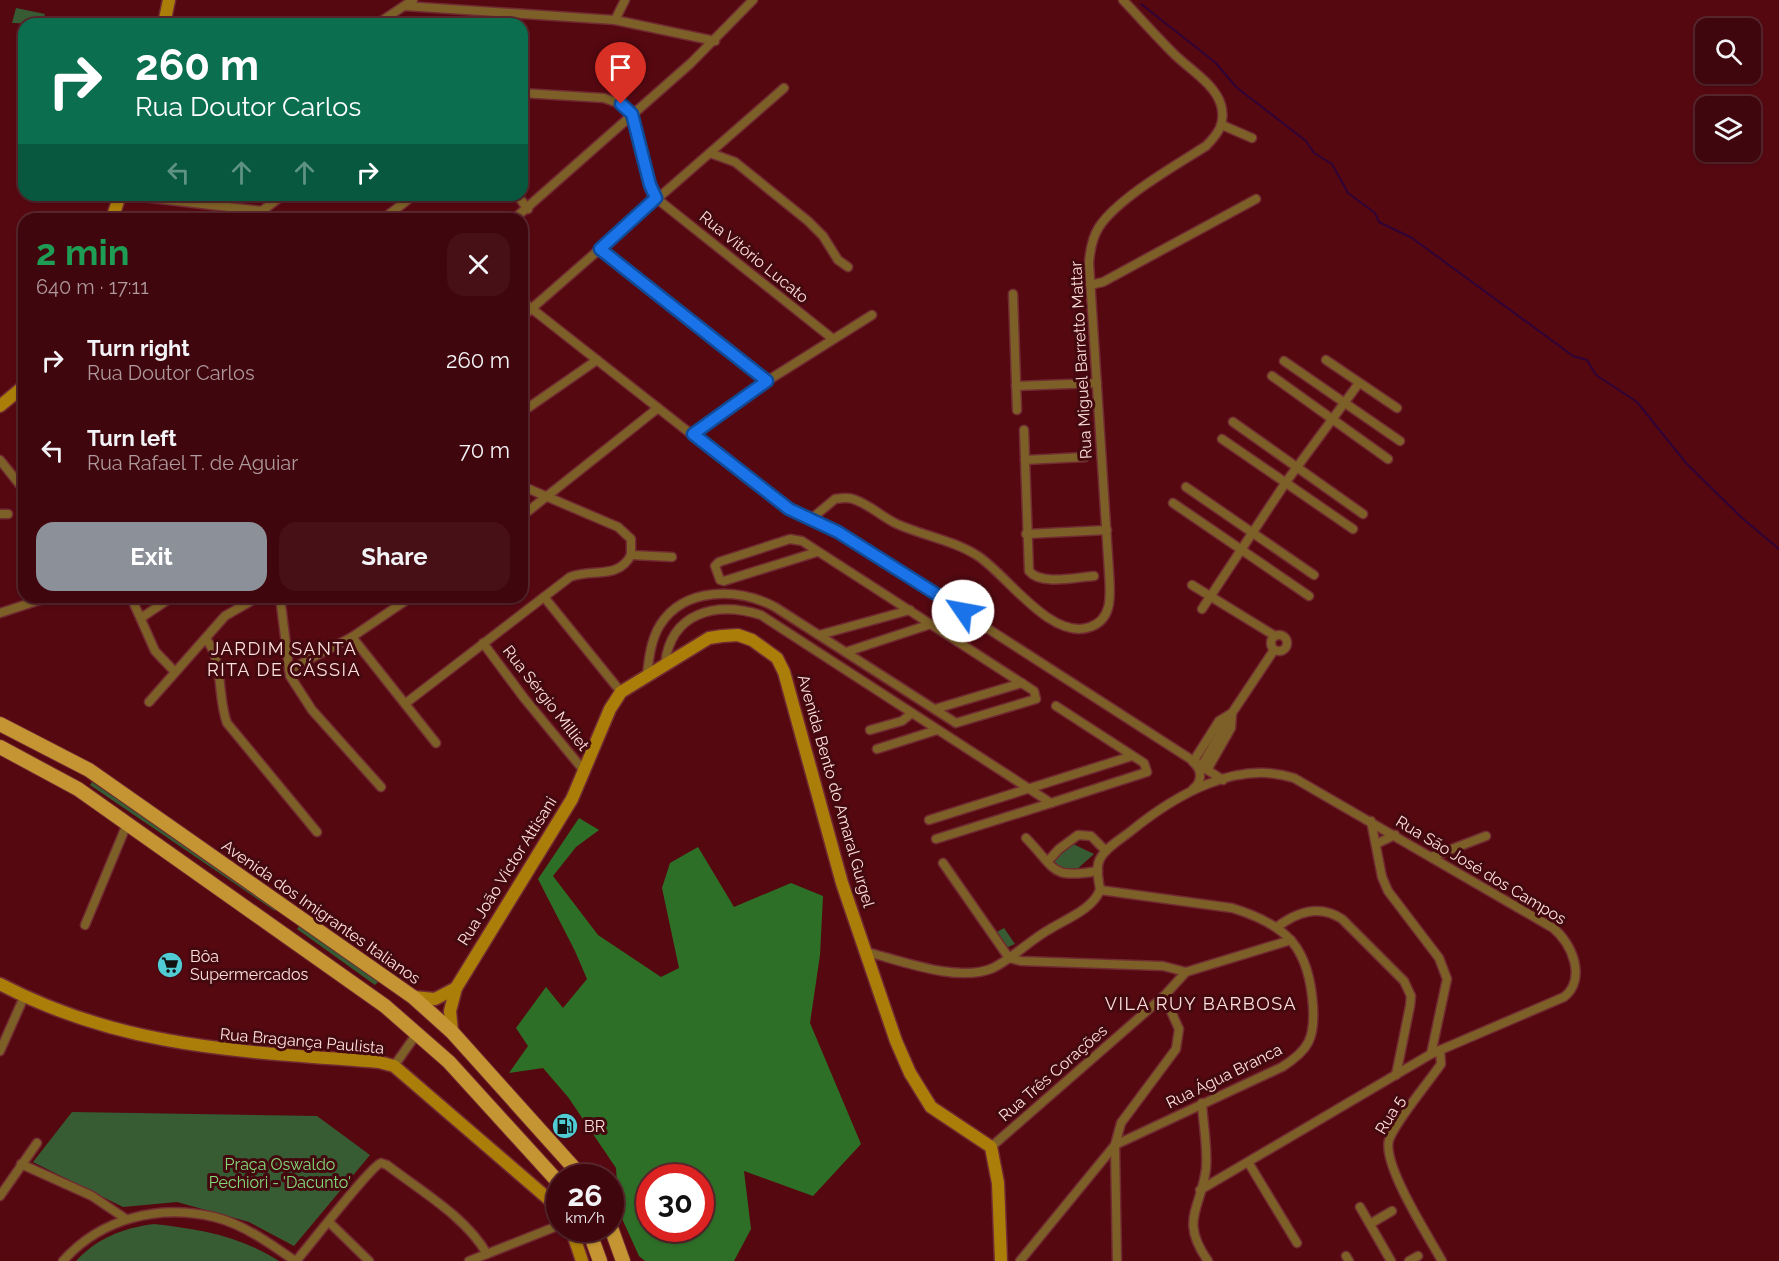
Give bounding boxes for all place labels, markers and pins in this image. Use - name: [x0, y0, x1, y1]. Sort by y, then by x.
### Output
- pin: [595, 42, 646, 104]
- place label: Bôa Supermercados: [190, 947, 309, 984]
- supermarket icon: Bôa Supermercados: [155, 950, 185, 980]
- fuel station icon: BR: [550, 1111, 580, 1141]
- place label: BR: [584, 1117, 605, 1136]

